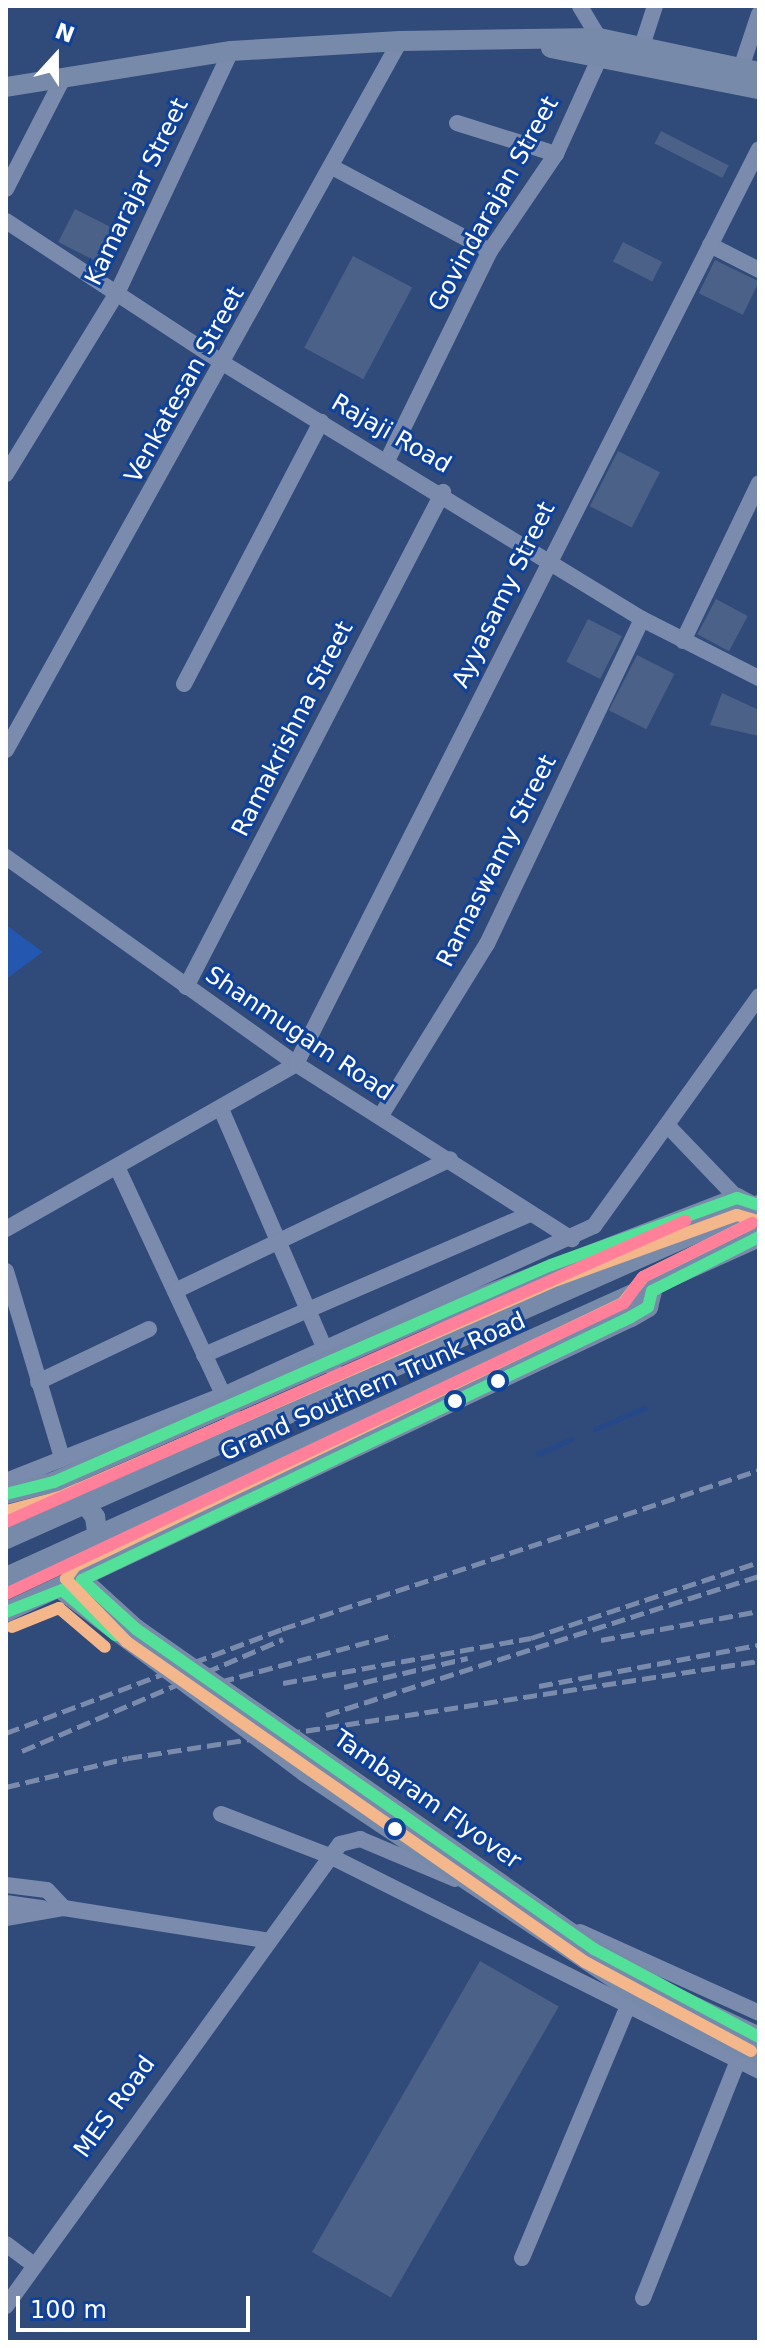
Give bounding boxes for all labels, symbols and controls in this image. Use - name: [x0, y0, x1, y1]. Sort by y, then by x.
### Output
- north arrow: [16, 16, 96, 96]
- text: N: [52, 18, 78, 48]
- street label: Govindarajan Street: [423, 92, 565, 316]
- street label: Kamarajar Street: [79, 94, 195, 290]
- street label: Venkatesan Street: [119, 282, 251, 488]
- street label: Rajaji Road: [326, 388, 456, 480]
- street label: Ayyasamy Street: [447, 497, 561, 693]
- street label: Ramakrishna Street: [226, 617, 360, 841]
- street label: Ramaswamy Street: [431, 750, 563, 972]
- street label: Shanmugam Road: [200, 961, 398, 1107]
- street label: Grand Southern Trunk Road: [216, 1306, 530, 1468]
- unlabelled marker: [490, 1373, 506, 1389]
- unlabelled marker: [447, 1393, 463, 1409]
- street label: Tambaram Flyover: [328, 1724, 526, 1876]
- unlabelled marker: [387, 1821, 403, 1837]
- street label: MES Road: [68, 2050, 162, 2164]
- scale bar: [20, 2280, 254, 2330]
- text: 100 m: [30, 2296, 107, 2324]

